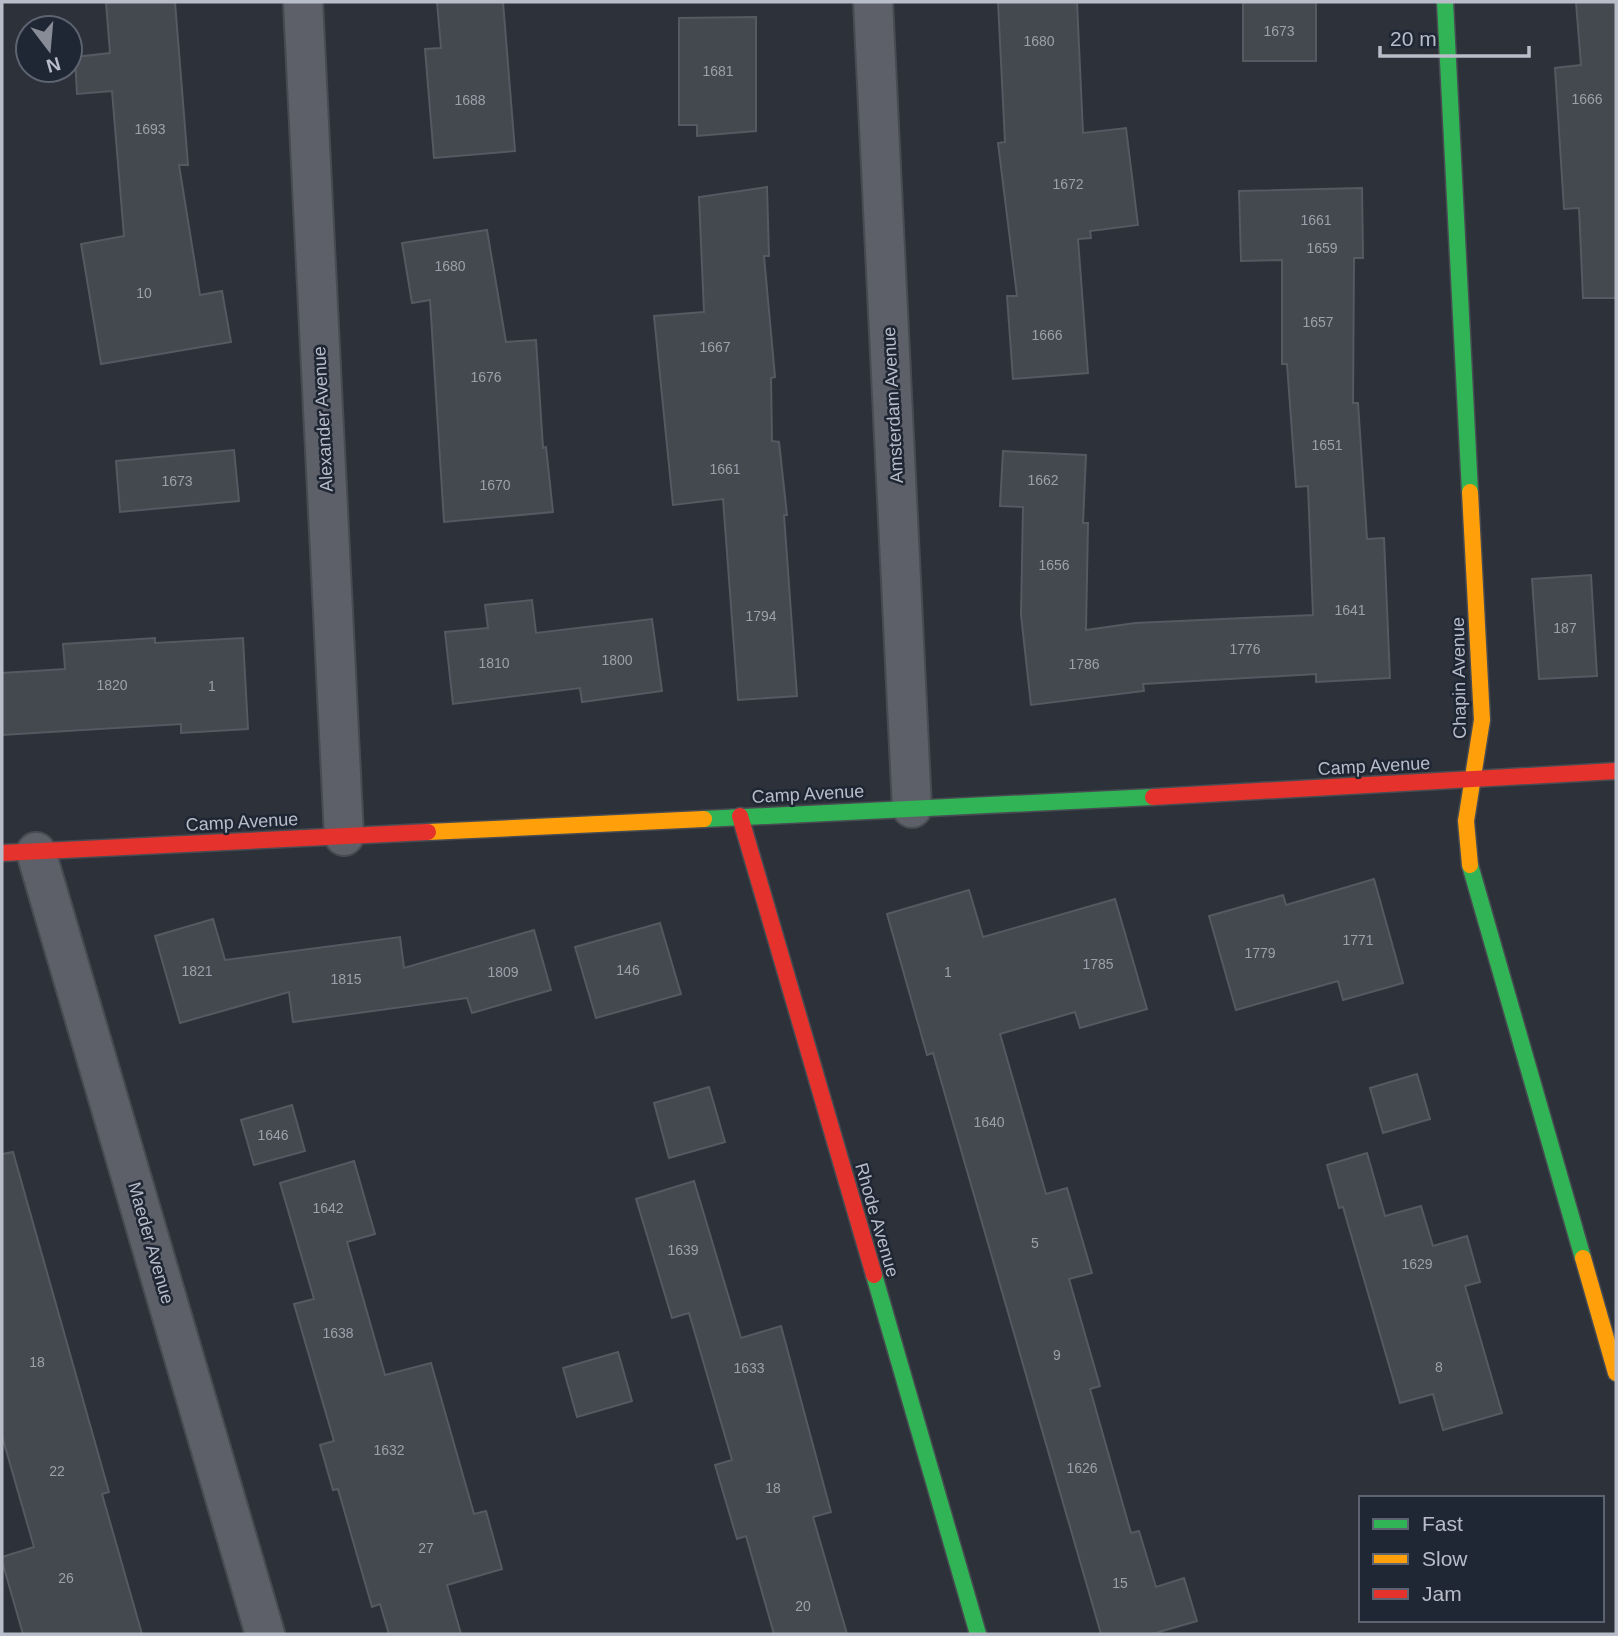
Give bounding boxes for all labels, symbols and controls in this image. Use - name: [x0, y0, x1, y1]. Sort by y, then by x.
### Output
- north arrow: [14, 14, 84, 84]
- scale bar: [1380, 14, 1529, 58]
- house number: 1673: [1263, 23, 1295, 39]
- text: 20 m: [1390, 27, 1437, 50]
- house number: 1680: [1023, 33, 1055, 49]
- text: N: [44, 53, 63, 77]
- house number: 1681: [702, 63, 734, 79]
- house number: 1666: [1571, 91, 1603, 107]
- house number: 1688: [454, 92, 486, 108]
- house number: 1693: [134, 121, 166, 137]
- house number: 1672: [1052, 176, 1084, 192]
- house number: 1661: [1300, 212, 1332, 228]
- house number: 1659: [1306, 240, 1338, 256]
- house number: 1680: [434, 258, 466, 274]
- house number: 10: [136, 285, 152, 301]
- house number: 1657: [1302, 314, 1334, 330]
- street label: Amsterdam Avenue: [879, 326, 907, 484]
- house number: 1666: [1031, 327, 1063, 343]
- house number: 1667: [699, 339, 731, 355]
- street label: Alexander Avenue: [309, 346, 337, 492]
- house number: 1676: [470, 369, 502, 385]
- house number: 1651: [1311, 437, 1343, 453]
- house number: 1661: [709, 461, 741, 477]
- house number: 1662: [1027, 472, 1059, 488]
- house number: 1673: [161, 473, 193, 489]
- house number: 1670: [479, 477, 511, 493]
- house number: 1656: [1038, 557, 1070, 573]
- house number: 1641: [1334, 602, 1366, 618]
- house number: 1794: [745, 608, 777, 624]
- street label: Chapin Avenue: [1448, 617, 1470, 739]
- house number: 187: [1553, 620, 1577, 636]
- house number: 1776: [1229, 641, 1261, 657]
- house number: 1800: [601, 652, 633, 668]
- house number: 1810: [478, 655, 510, 671]
- house number: 1786: [1068, 656, 1100, 672]
- house number: 1820: [96, 677, 128, 693]
- house number: 1: [208, 678, 216, 694]
- street label: Camp Avenue: [1317, 753, 1431, 779]
- street label: Camp Avenue: [751, 781, 865, 807]
- street label: Camp Avenue: [185, 809, 299, 835]
- house number: 1771: [1342, 932, 1374, 948]
- house number: 1779: [1244, 945, 1276, 961]
- house number: 1785: [1082, 956, 1114, 972]
- house number: 146: [616, 962, 640, 978]
- house number: 1821: [181, 963, 213, 979]
- house number: 1809: [487, 964, 519, 980]
- house number: 1: [944, 964, 952, 980]
- house number: 1815: [330, 971, 362, 987]
- house number: 1640: [973, 1114, 1005, 1130]
- house number: 1646: [257, 1127, 289, 1143]
- street label: Rhode Avenue: [851, 1161, 903, 1279]
- street label: Maeder Avenue: [124, 1180, 178, 1306]
- house number: 1642: [312, 1200, 344, 1216]
- house number: 5: [1031, 1235, 1039, 1251]
- house number: 1639: [667, 1242, 699, 1258]
- house number: 1629: [1401, 1256, 1433, 1272]
- house number: 1638: [322, 1325, 354, 1341]
- house number: 9: [1053, 1347, 1061, 1363]
- house number: 18: [29, 1354, 45, 1370]
- house number: 8: [1435, 1359, 1443, 1375]
- house number: 1633: [733, 1360, 765, 1376]
- house number: 1632: [373, 1442, 405, 1458]
- house number: 1626: [1066, 1460, 1098, 1476]
- house number: 22: [49, 1463, 65, 1479]
- house number: 18: [765, 1480, 781, 1496]
- legend: [1359, 1496, 1604, 1622]
- text: Fast: [1422, 1512, 1463, 1535]
- house number: 27: [418, 1540, 434, 1556]
- text: Slow: [1422, 1547, 1468, 1570]
- house number: 26: [58, 1570, 74, 1586]
- house number: 15: [1112, 1575, 1128, 1591]
- text: Jam: [1422, 1582, 1462, 1605]
- house number: 20: [795, 1598, 811, 1614]

